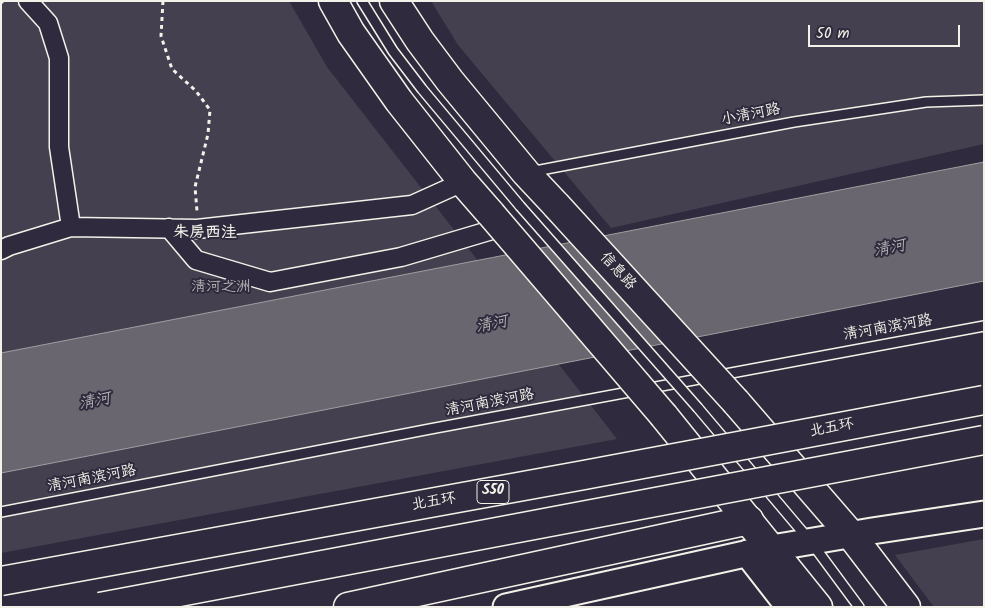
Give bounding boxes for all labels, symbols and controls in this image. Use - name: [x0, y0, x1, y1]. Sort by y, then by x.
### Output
- scale bar: [810, 15, 962, 47]
- text: 50 m: [816, 22, 850, 46]
- street label: 小清河路: [720, 101, 782, 131]
- district label: 朱房西洼: [173, 224, 237, 244]
- water label: 清河: [872, 238, 908, 262]
- street label: 信息路: [595, 249, 639, 295]
- park label: 清河之洲: [191, 279, 251, 297]
- street label: 清河南滨河路: [842, 312, 934, 346]
- water label: 清河: [474, 314, 510, 338]
- street label: 清河南滨河路: [444, 387, 536, 421]
- water label: 清河: [77, 391, 113, 415]
- street label: 北五环: [808, 416, 856, 442]
- street label: 清河南滨河路: [46, 463, 138, 497]
- road number: S50: [477, 481, 509, 504]
- street label: 北五环: [410, 490, 458, 516]

